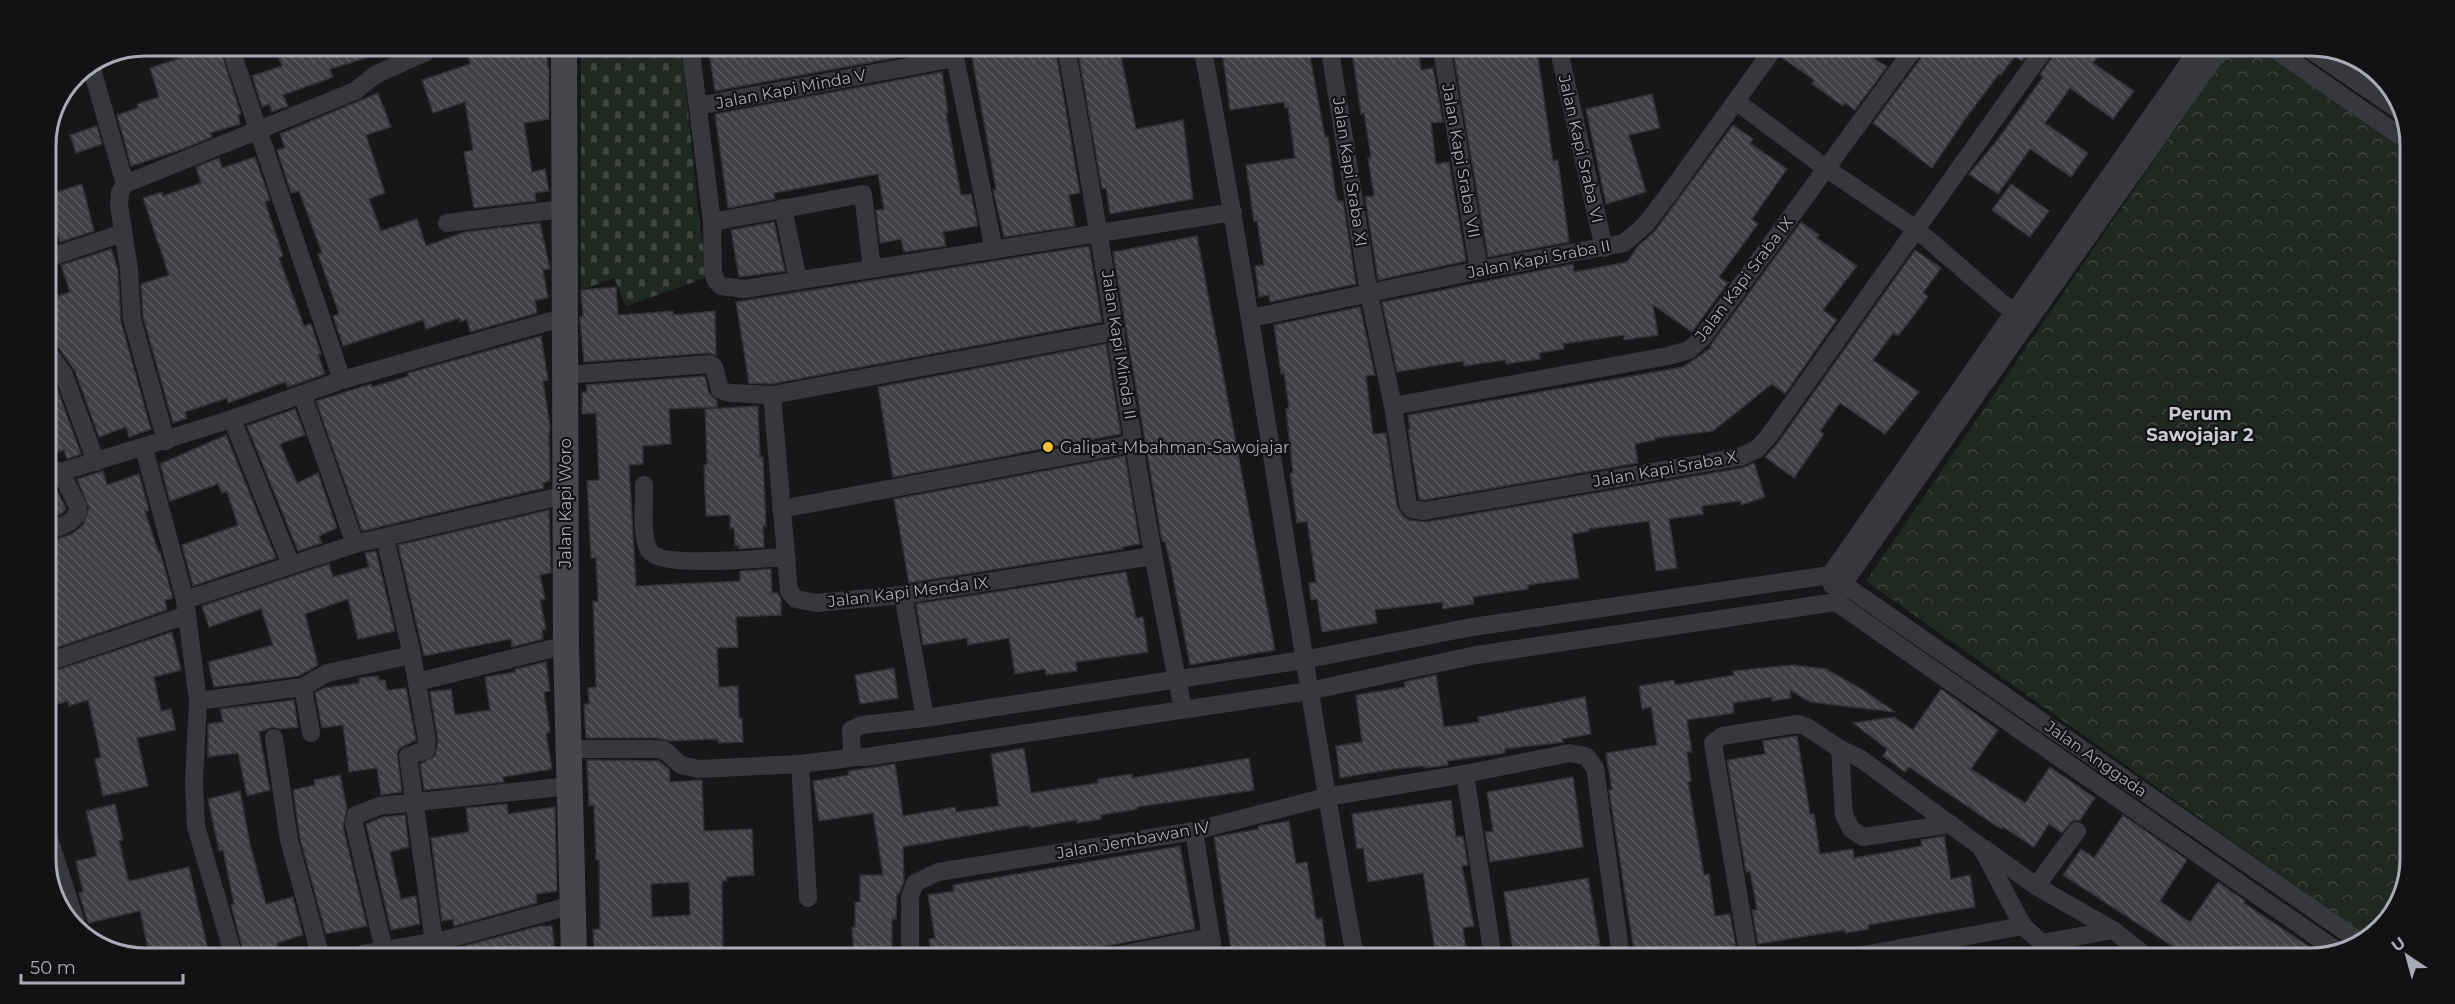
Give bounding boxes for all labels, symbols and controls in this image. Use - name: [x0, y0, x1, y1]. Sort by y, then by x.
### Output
- street label: Jalan Kapi Minda V: [714, 65, 868, 113]
- street label: Jalan Kapi Sraba VI: [1554, 72, 1607, 225]
- street label: Jalan Kapi Sraba VII: [1438, 81, 1484, 240]
- street label: Jalan Kapi Sraba XI: [1329, 95, 1371, 248]
- street label: Jalan Kapi Sraba IX: [1690, 213, 1797, 346]
- street label: Jalan Kapi Sraba II: [1465, 236, 1612, 282]
- street label: Jalan Kapi Minda II: [1098, 268, 1140, 421]
- district label: Perum Sawojajar 2: [2146, 403, 2254, 446]
- street label: Jalan Kapi Woro: [556, 438, 575, 569]
- place label: Galipat-Mbahman-Sawojajar: [1060, 438, 1289, 457]
- marker: Galipat-Mbahman-Sawojajar: [1041, 440, 1055, 454]
- street label: Jalan Kapi Sraba X: [1590, 447, 1739, 491]
- street label: Jalan Kapi Menda IX: [826, 573, 990, 611]
- street label: Jalan Anggada: [2041, 716, 2151, 801]
- street label: Jalan Jembawan IV: [1054, 817, 1212, 863]
- north arrow: [2377, 926, 2437, 986]
- text: U: [2388, 933, 2409, 956]
- scale bar: [21, 947, 183, 985]
- text: 50 m: [30, 957, 76, 979]

